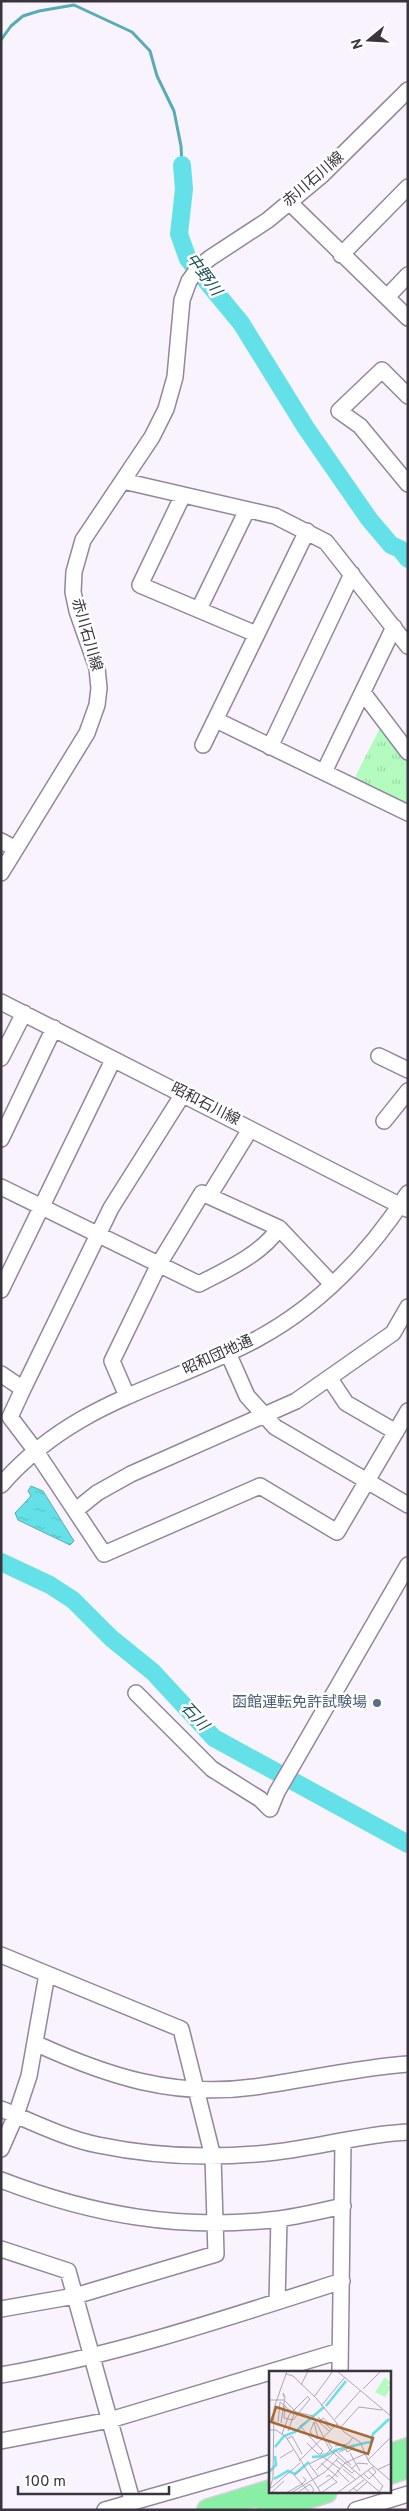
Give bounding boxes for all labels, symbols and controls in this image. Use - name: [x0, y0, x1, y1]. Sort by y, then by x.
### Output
- north arrow: [344, 15, 394, 65]
- text: N: [348, 36, 368, 51]
- street label: 赤川石川線: [279, 148, 349, 212]
- water label: 中野川: [181, 250, 226, 302]
- street label: 赤川石川線: [67, 596, 105, 674]
- street label: 昭和石川線: [167, 1080, 243, 1130]
- street label: 昭和団地通: [180, 1332, 256, 1380]
- place label: 函館運転免許試験場: [232, 1694, 367, 1713]
- marker: 函館運転免許試験場: [371, 1697, 383, 1709]
- water label: 石川: [176, 1698, 214, 1737]
- inset map: [269, 2371, 392, 2494]
- scale bar: [18, 2464, 169, 2496]
- text: 100 m: [25, 2473, 66, 2492]

